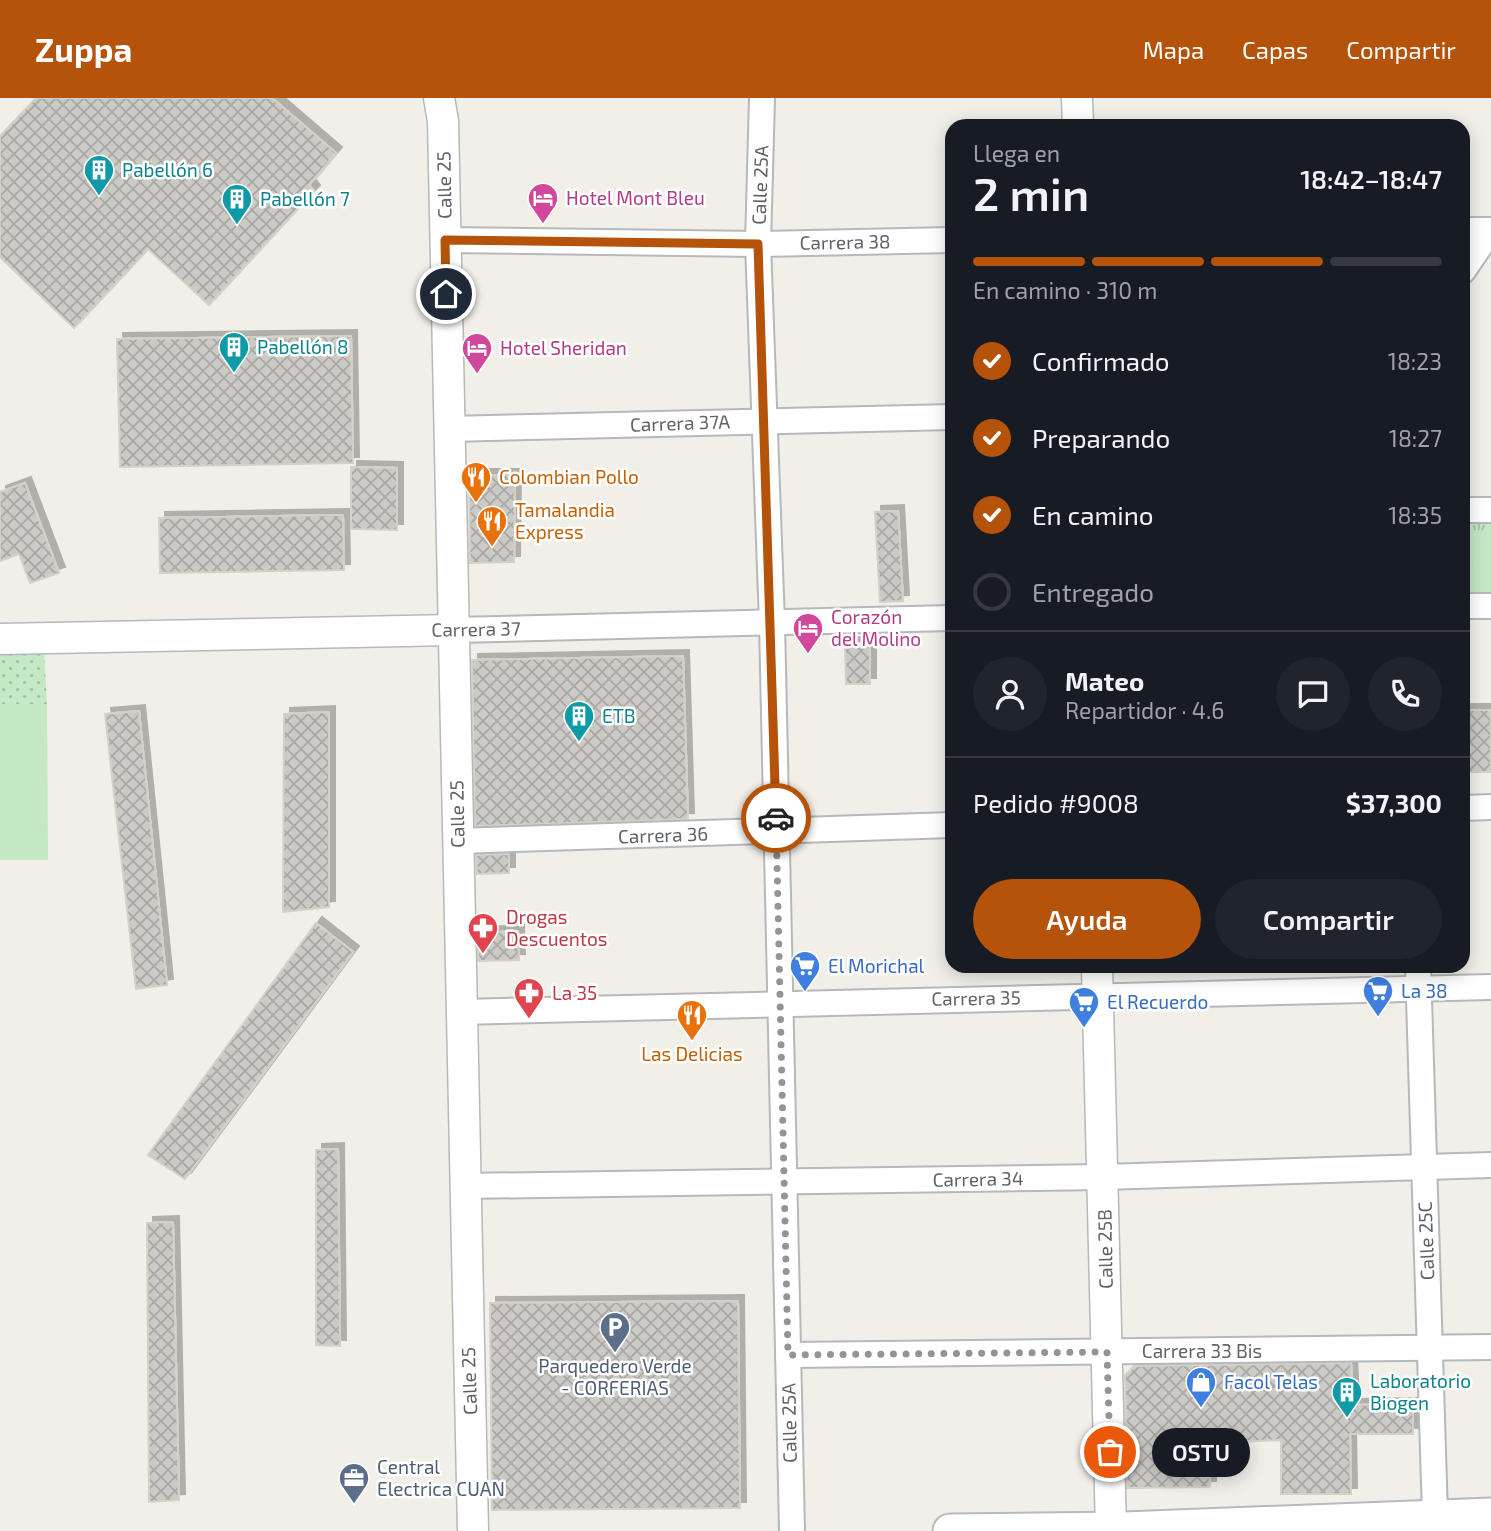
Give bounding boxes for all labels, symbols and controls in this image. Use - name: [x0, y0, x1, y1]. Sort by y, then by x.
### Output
- text: Zuppa: [35, 29, 132, 69]
- text: Mapa: [1143, 35, 1204, 64]
- text: Capas: [1242, 35, 1308, 64]
- text: Compartir: [1346, 35, 1456, 64]
- text: Llega en: [973, 139, 1060, 167]
- street label: Calle 25A: [747, 145, 772, 225]
- street label: Calle 25: [431, 151, 456, 219]
- building icon: Pabellón 6: [82, 153, 116, 197]
- place label: Pabellón 6: [122, 158, 213, 181]
- text: 18:42–18:47: [1300, 163, 1442, 194]
- text: 2 min: [973, 165, 1089, 220]
- hotel icon: Hotel Mont Bleu: [526, 181, 560, 225]
- building icon: Pabellón 7: [220, 182, 254, 226]
- place label: Hotel Mont Bleu: [566, 186, 705, 209]
- place label: Pabellón 7: [260, 187, 350, 210]
- street label: Carrera 38: [799, 229, 891, 254]
- pin: [416, 264, 476, 324]
- icon: home: [427, 275, 465, 313]
- text: En camino · 310 m: [973, 276, 1157, 304]
- building icon: Pabellón 8: [217, 330, 251, 374]
- hotel icon: Hotel Sheridan: [460, 331, 494, 375]
- place label: Pabellón 8: [257, 335, 349, 358]
- place label: Hotel Sheridan: [500, 336, 627, 359]
- icon: check: [973, 342, 1011, 380]
- text: Confirmado: [1032, 345, 1170, 376]
- text: 18:23: [1388, 347, 1442, 375]
- street label: Carrera 37A: [630, 409, 731, 436]
- icon: check: [973, 419, 1011, 457]
- text: Preparando: [1032, 422, 1170, 453]
- text: 18:27: [1389, 424, 1442, 452]
- restaurant icon: Colombian Pollo: [459, 460, 493, 504]
- place label: Colombian Pollo: [499, 465, 639, 488]
- icon: check: [973, 496, 1011, 534]
- place label: Tamalandia Express: [515, 498, 615, 543]
- text: En camino: [1032, 499, 1154, 530]
- text: 18:35: [1388, 501, 1442, 529]
- restaurant icon: Tamalandia Express: [475, 504, 509, 548]
- text: Entregado: [1032, 576, 1154, 607]
- place label: Corazón del Molino: [831, 605, 921, 650]
- hotel icon: Corazón del Molino: [791, 611, 825, 655]
- street label: Carrera 37: [431, 616, 521, 641]
- button: person: [973, 657, 1047, 731]
- button: chat: [1276, 657, 1350, 731]
- button: phone: [1368, 657, 1442, 731]
- text: Mateo: [1065, 665, 1144, 696]
- text: Repartidor · 4.6: [1065, 696, 1224, 724]
- building icon: ETB: [562, 699, 596, 743]
- place label: ETB: [602, 704, 635, 727]
- street label: Calle 25: [444, 780, 469, 848]
- courier: [741, 783, 811, 853]
- text: Pedido #9008: [973, 787, 1139, 818]
- text: $37,300: [1346, 787, 1442, 818]
- icon: car: [757, 799, 795, 837]
- street label: Carrera 36: [618, 821, 708, 848]
- button: Ayuda: [973, 879, 1201, 959]
- button: Compartir: [1215, 879, 1442, 959]
- place label: Drogas Descuentos: [506, 905, 608, 950]
- pharmacy icon: Drogas Descuentos: [466, 911, 500, 955]
- supermarket icon: El Morichal: [788, 949, 822, 993]
- place label: El Morichal: [828, 954, 925, 977]
- supermarket icon: La 38: [1361, 974, 1395, 1018]
- pharmacy icon: La 35: [512, 976, 546, 1020]
- place label: La 38: [1401, 979, 1448, 1002]
- place label: La 35: [552, 981, 597, 1004]
- street label: Carrera 35: [931, 985, 1021, 1010]
- supermarket icon: El Recuerdo: [1067, 985, 1101, 1029]
- place label: El Recuerdo: [1107, 990, 1208, 1013]
- restaurant icon: Las Delicias: [675, 998, 709, 1042]
- place label: Las Delicias: [641, 1042, 743, 1065]
- street label: Carrera 34: [932, 1166, 1024, 1191]
- street label: Calle 25C: [1413, 1201, 1438, 1281]
- street label: Calle 25B: [1092, 1209, 1117, 1289]
- parking icon: Parquedero Verde - CORFERIAS: [598, 1310, 632, 1354]
- street label: Carrera 33 Bis: [1142, 1339, 1262, 1362]
- street label: Calle 25: [456, 1347, 481, 1415]
- place label: Parquedero Verde - CORFERIAS: [538, 1354, 692, 1399]
- shop icon: Facol Telas: [1184, 1365, 1218, 1409]
- place label: Laboratorio Biogen: [1370, 1369, 1471, 1414]
- place label: Facol Telas: [1224, 1370, 1318, 1393]
- building icon: Laboratorio Biogen: [1330, 1375, 1364, 1419]
- street label: Calle 25A: [776, 1383, 801, 1463]
- pin: [1080, 1422, 1140, 1482]
- callout: OSTU: [1152, 1428, 1250, 1476]
- icon: bag: [1091, 1433, 1129, 1471]
- text: OSTU: [1172, 1438, 1230, 1466]
- place label: Central Electrica CUAN: [377, 1455, 505, 1500]
- office icon: Central Electrica CUAN: [337, 1461, 371, 1505]

